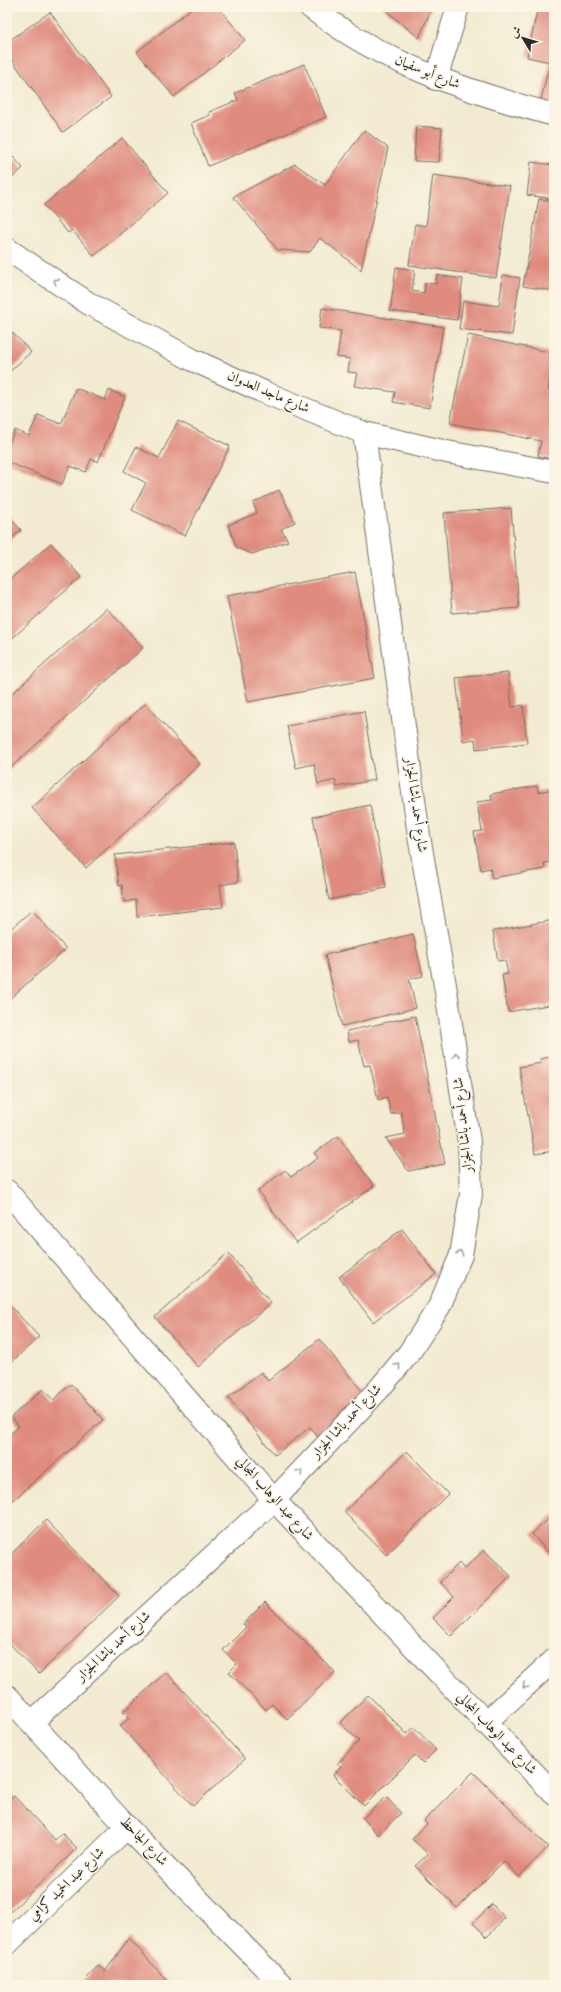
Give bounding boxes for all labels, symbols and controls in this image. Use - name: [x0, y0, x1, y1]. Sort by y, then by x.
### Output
- north arrow: [503, 18, 543, 58]
- text: ش: [506, 23, 526, 42]
- street label: شارع أبو سفيان: [391, 49, 463, 95]
- one-way arrow: [53, 278, 60, 286]
- street label: شارع ماجد العدوان: [224, 367, 312, 419]
- street label: شارع أحمد باشا الجزار: [398, 754, 434, 854]
- one-way arrow: [452, 1052, 461, 1059]
- street label: شارع أحمد باشا الجزار: [447, 1076, 479, 1176]
- one-way arrow: [456, 1250, 464, 1257]
- one-way arrow: [393, 1364, 400, 1371]
- street label: شارع أحمد باشا الجزار: [304, 1379, 387, 1465]
- street label: شارع عبد الوهاب المجالي: [230, 1452, 318, 1546]
- one-way arrow: [295, 1469, 303, 1477]
- street label: شارع أحمد باشا الجزار: [69, 1606, 156, 1688]
- one-way arrow: [523, 1681, 530, 1688]
- street label: شارع عبد الوهاب المجالي: [451, 1688, 541, 1780]
- street label: شارع الجاحظ: [114, 1813, 172, 1871]
- street label: شارع عبد الحميد كرامي: [24, 1843, 110, 1927]

